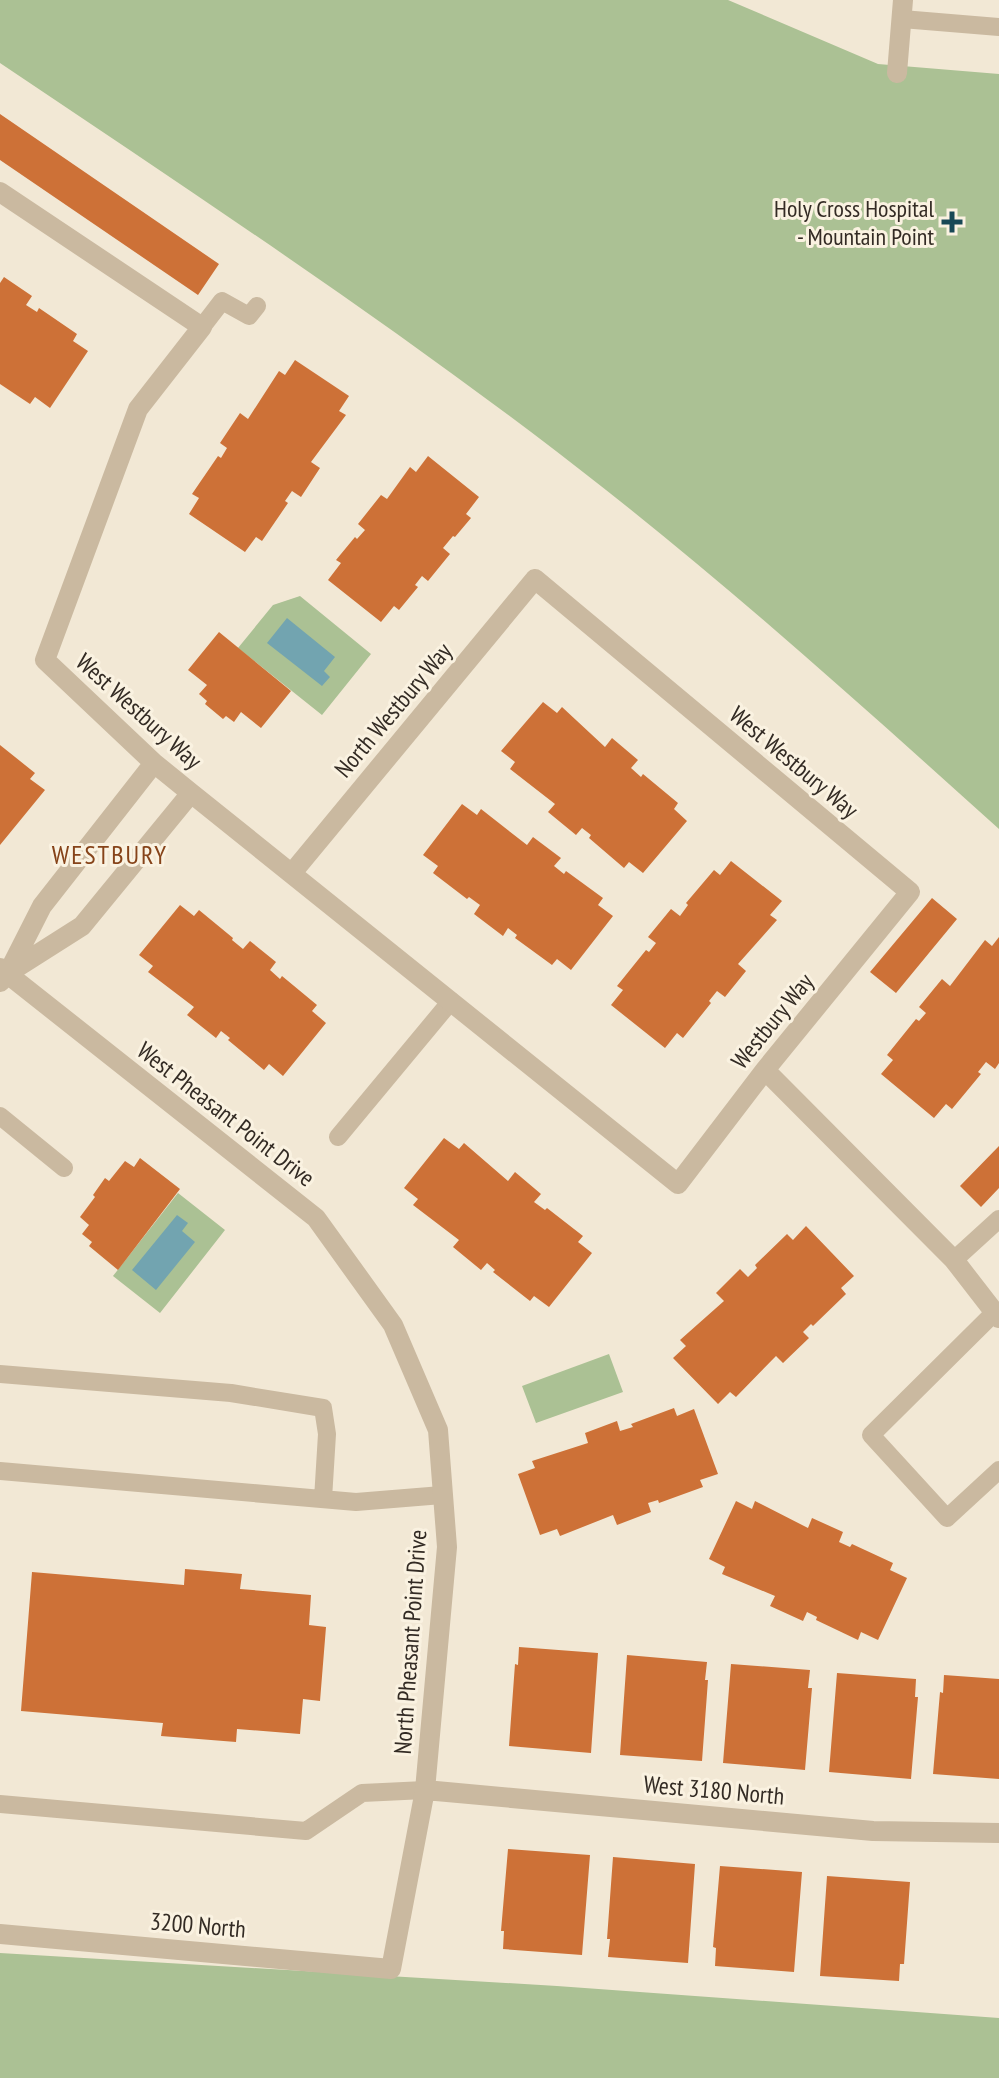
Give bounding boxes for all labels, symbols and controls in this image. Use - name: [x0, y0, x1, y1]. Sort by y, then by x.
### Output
- place label: Holy Cross Hospital - Mountain Point: [774, 193, 934, 252]
- marker: Holy Cross Hospital - Mountain Point: [941, 211, 963, 233]
- street label: North Westbury Way: [328, 636, 458, 784]
- street label: West Westbury Way: [70, 646, 208, 776]
- street label: West Westbury Way: [723, 699, 865, 825]
- district label: WESTBURY: [52, 838, 168, 871]
- street label: Westbury Way: [724, 967, 820, 1075]
- street label: West Pheasant Point Drive: [131, 1035, 321, 1193]
- street label: North Pheasant Point Drive: [387, 1529, 433, 1755]
- street label: West 3180 North: [642, 1768, 786, 1812]
- street label: 3200 North: [149, 1905, 247, 1945]

